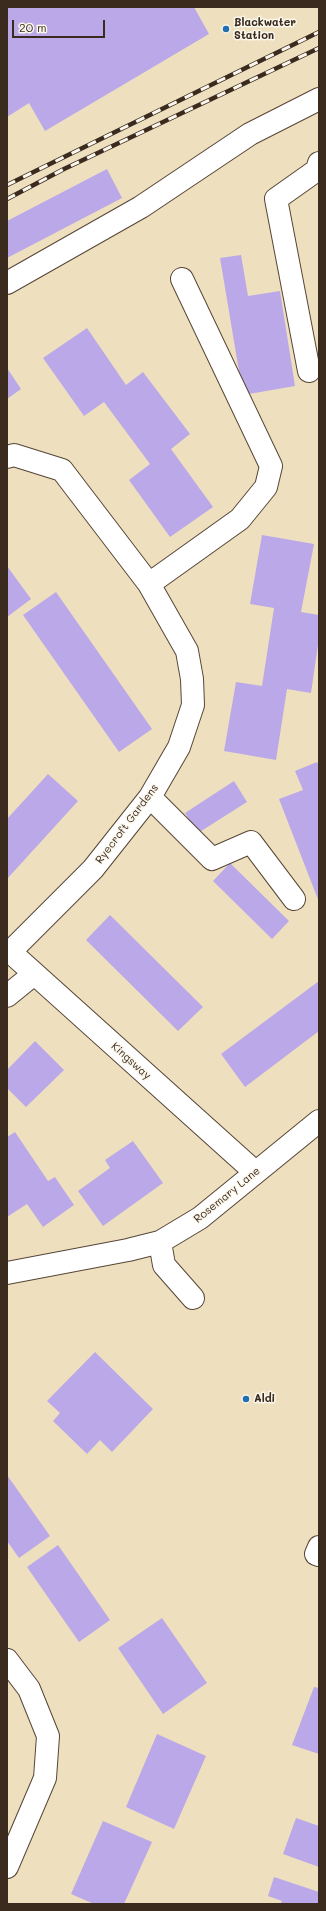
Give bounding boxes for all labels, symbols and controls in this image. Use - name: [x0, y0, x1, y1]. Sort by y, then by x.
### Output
- scale bar: [14, 12, 107, 38]
- place label: Blackwater Station: [234, 16, 296, 42]
- text: 20 m: [19, 19, 47, 35]
- marker: Blackwater Station: [221, 24, 231, 34]
- street label: Ryecroft Gardens: [93, 781, 161, 867]
- street label: Kingsway: [108, 1040, 154, 1082]
- street label: Rosemary Lane: [191, 1164, 263, 1226]
- place label: Aldi: [254, 1392, 275, 1406]
- marker: Aldi: [241, 1394, 251, 1404]

